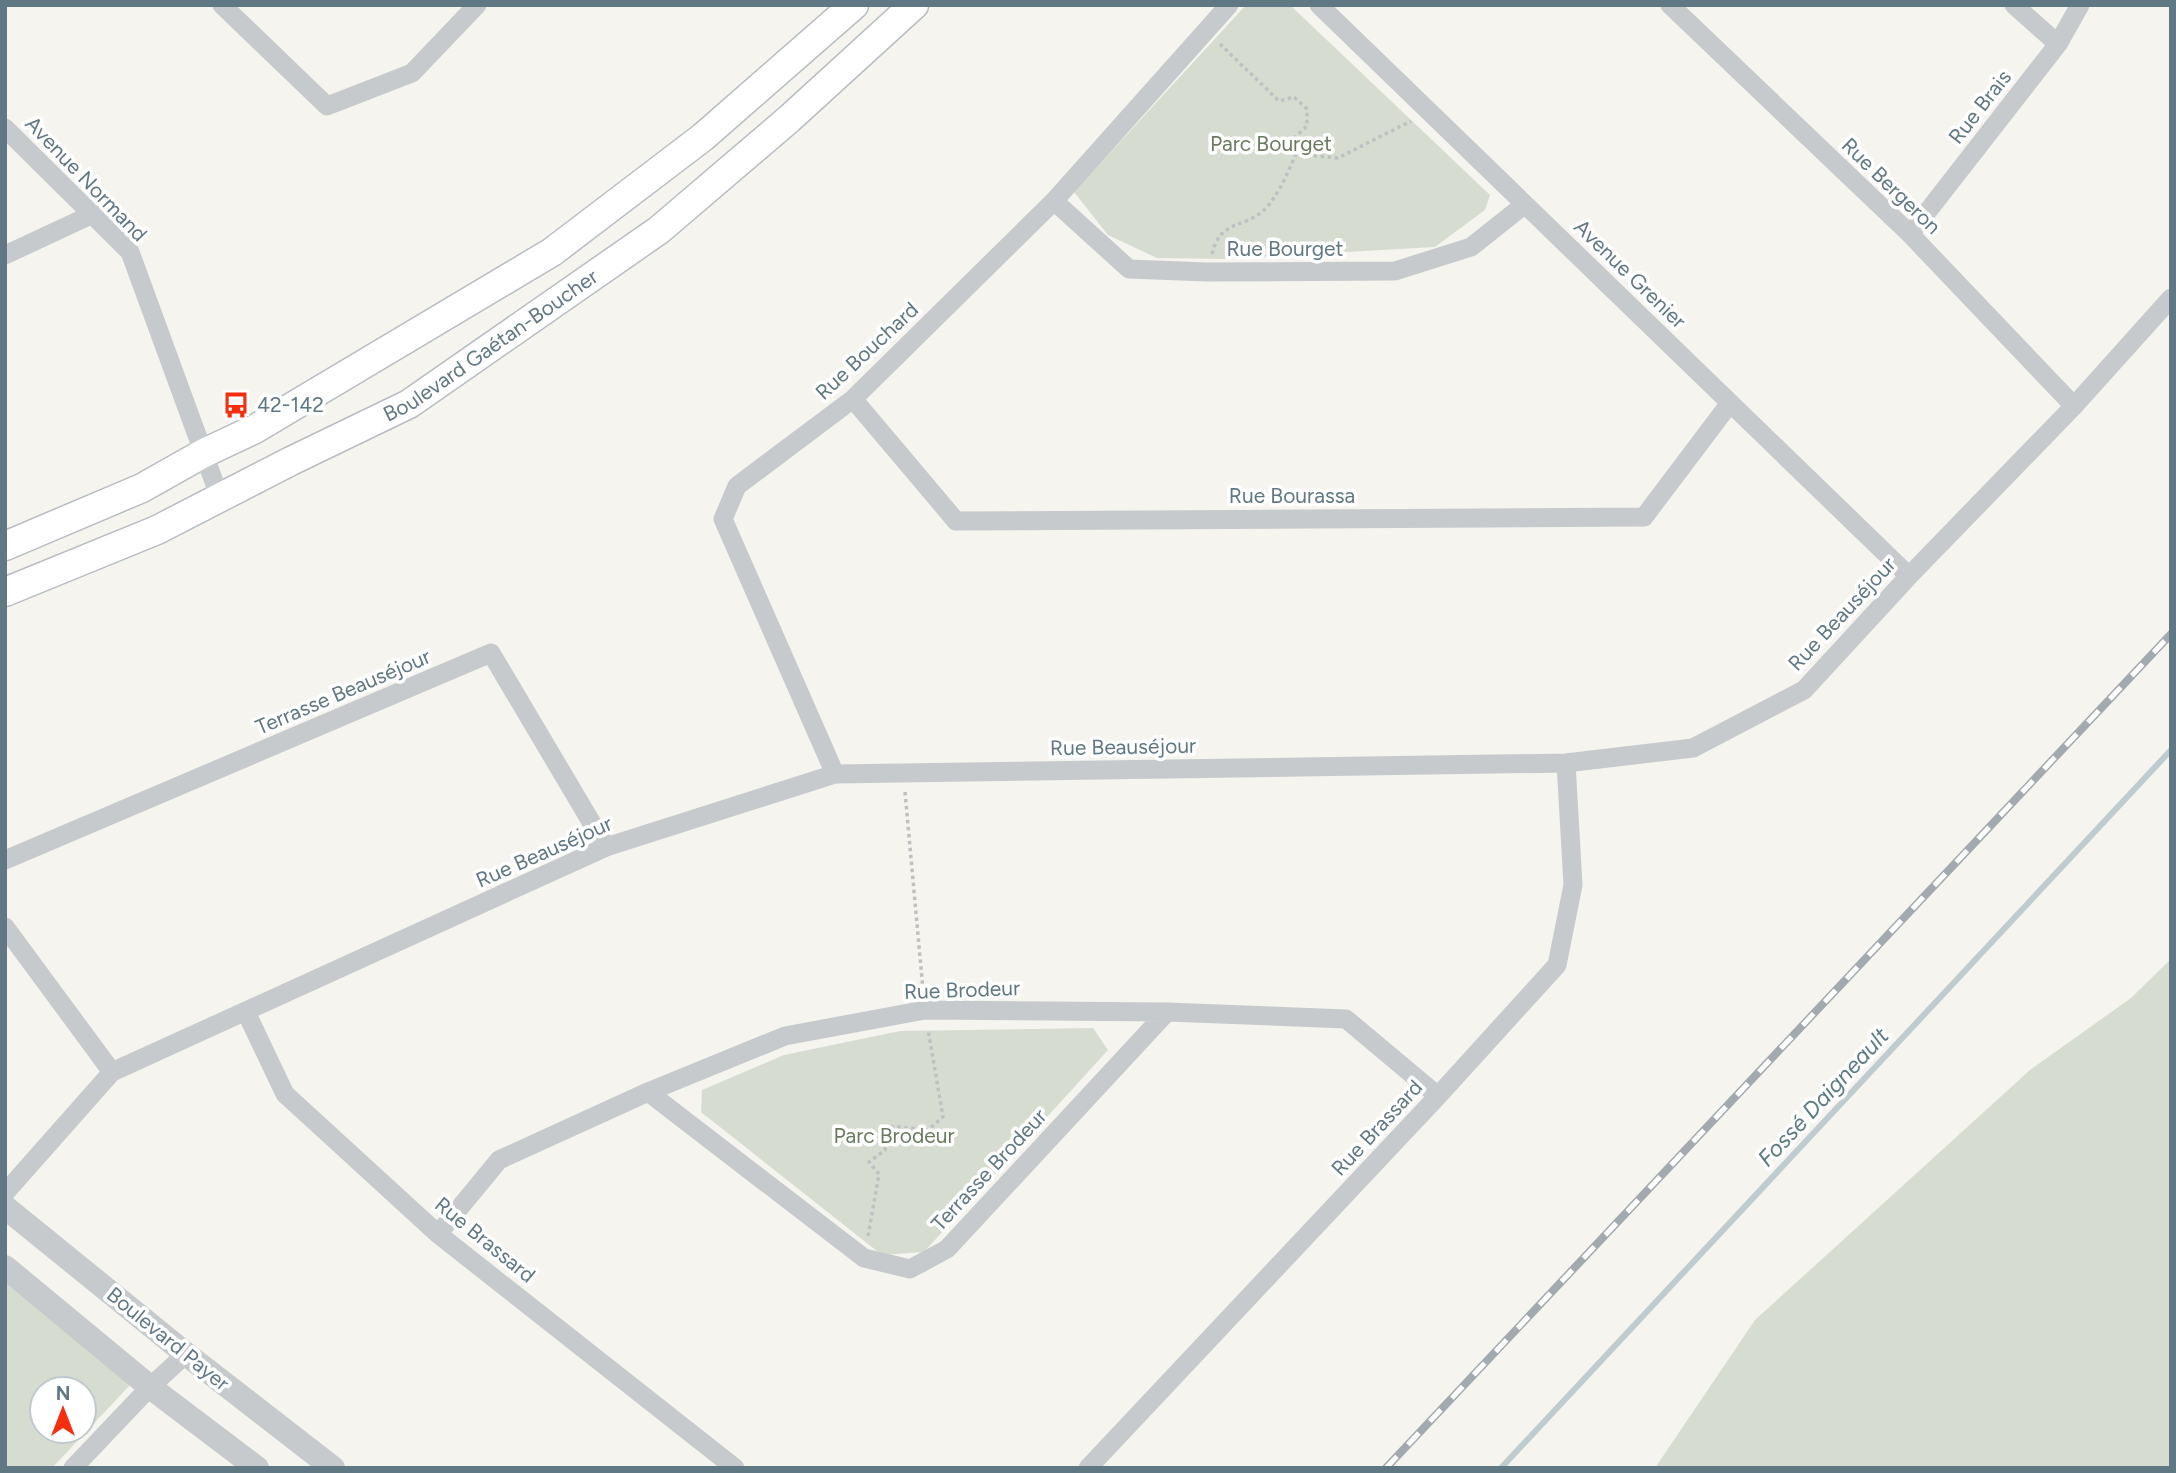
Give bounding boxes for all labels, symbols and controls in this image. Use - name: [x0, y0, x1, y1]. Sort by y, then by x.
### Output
- street label: Rue Brais: [1943, 65, 2016, 149]
- street label: Avenue Normand: [20, 111, 152, 246]
- park label: Parc Bourget: [1210, 131, 1332, 156]
- street label: Rue Bergeron: [1837, 132, 1946, 239]
- street label: Avenue Grenier: [1569, 214, 1692, 333]
- street label: Rue Bourget: [1226, 236, 1344, 261]
- street label: Boulevard Gaétan-Boucher: [379, 264, 602, 427]
- street label: Rue Bouchard: [810, 297, 923, 405]
- bus stop icon: 42-142: [221, 390, 251, 420]
- place label: 42-142: [257, 392, 324, 417]
- street label: Rue Bourassa: [1229, 483, 1355, 508]
- street label: Rue Beauséjour: [1783, 552, 1901, 676]
- street label: Terrasse Beauséjour: [252, 643, 434, 740]
- street label: Rue Beauséjour: [1050, 733, 1196, 760]
- street label: Rue Beauséjour: [472, 810, 616, 893]
- street label: Rue Brodeur: [903, 975, 1020, 1004]
- water label: Fossé Daigneault: [1752, 1022, 1895, 1172]
- street label: Rue Brassard: [1326, 1075, 1427, 1181]
- street label: Terrasse Brodeur: [926, 1104, 1052, 1236]
- park label: Parc Brodeur: [833, 1123, 955, 1148]
- street label: Rue Brassard: [430, 1192, 541, 1288]
- street label: Boulevard Payer: [102, 1282, 235, 1396]
- north arrow: [28, 1375, 98, 1445]
- text: N: [56, 1382, 70, 1405]

